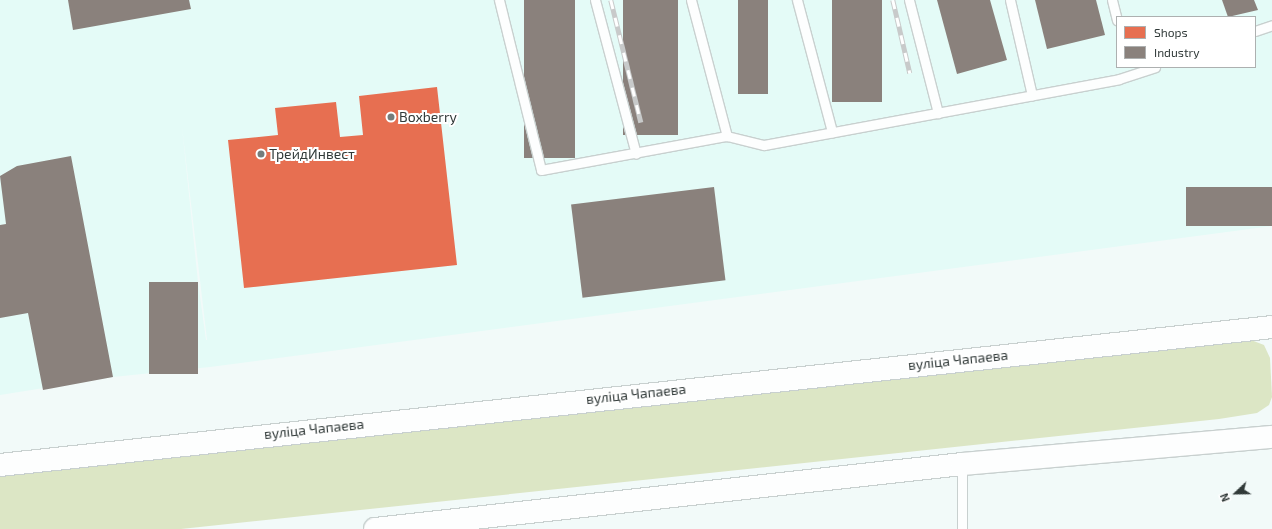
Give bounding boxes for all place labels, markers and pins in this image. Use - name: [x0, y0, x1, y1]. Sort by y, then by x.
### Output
- place label: Boxberry: [399, 109, 457, 125]
- marker: Boxberry: [386, 112, 396, 122]
- place label: ТрейдИнвест: [269, 146, 355, 162]
- marker: ТрейдИнвест: [256, 149, 266, 159]

